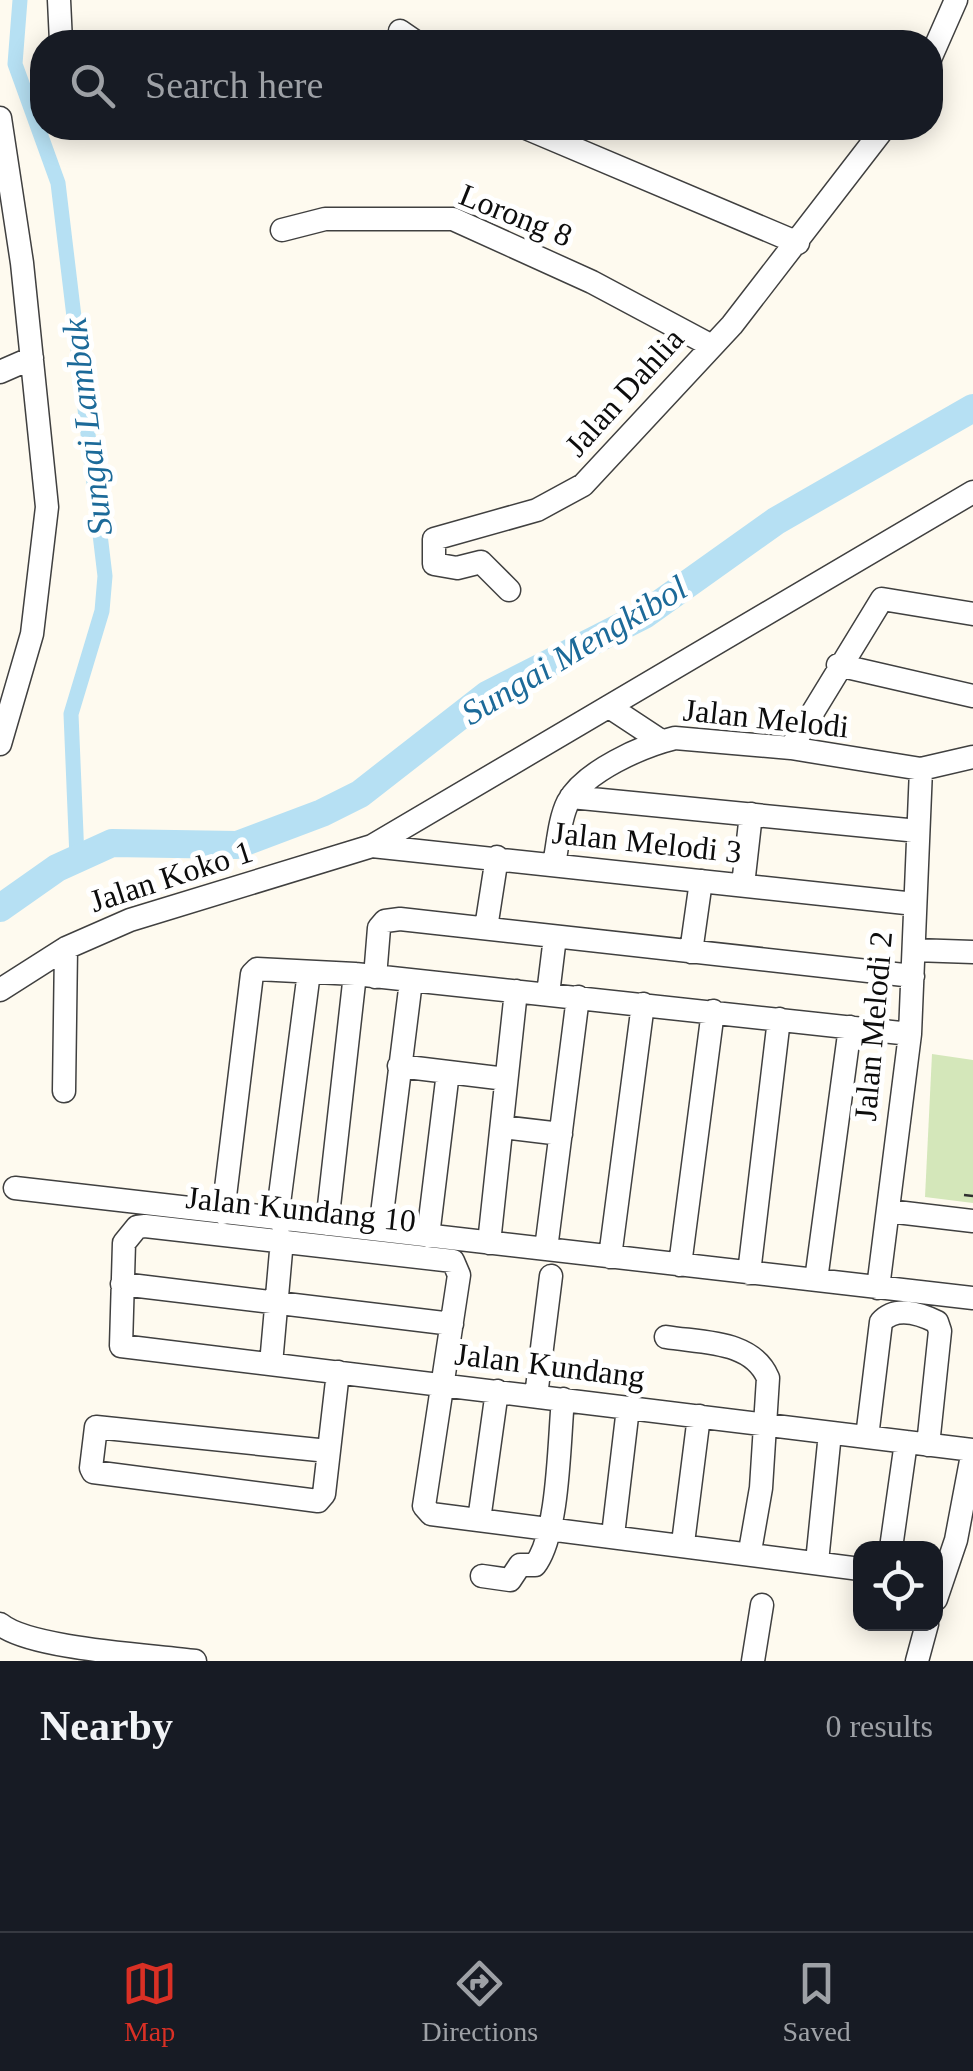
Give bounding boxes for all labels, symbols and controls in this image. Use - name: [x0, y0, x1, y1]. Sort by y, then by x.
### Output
- search box: [30, 30, 943, 140]
- icon: search: [65, 58, 120, 113]
- text: Search here: [145, 64, 323, 106]
- street label: Lorong 8: [454, 176, 578, 254]
- water label: Sungai Lambak: [55, 315, 120, 538]
- street label: Jalan Dahlia: [557, 321, 691, 463]
- water label: Sungai Mengkibol: [455, 568, 694, 733]
- street label: Jalan Melodi: [681, 691, 851, 745]
- street label: Jalan Melodi 3: [551, 814, 743, 870]
- street label: Jalan Koko 1: [85, 833, 257, 919]
- street label: Jalan Melodi 2: [847, 930, 899, 1122]
- street label: Jalan Kundang 10: [184, 1179, 418, 1239]
- street label: Jalan Kundang: [453, 1335, 647, 1395]
- map controls: [853, 1541, 943, 1631]
- button: locate: [853, 1541, 943, 1631]
- text: Nearby: [40, 1703, 173, 1749]
- text: 0 results: [825, 1708, 933, 1744]
- tab: Map: [122, 1956, 177, 2048]
- tab: Directions: [421, 1956, 538, 2048]
- tab: Saved: [782, 1956, 851, 2048]

